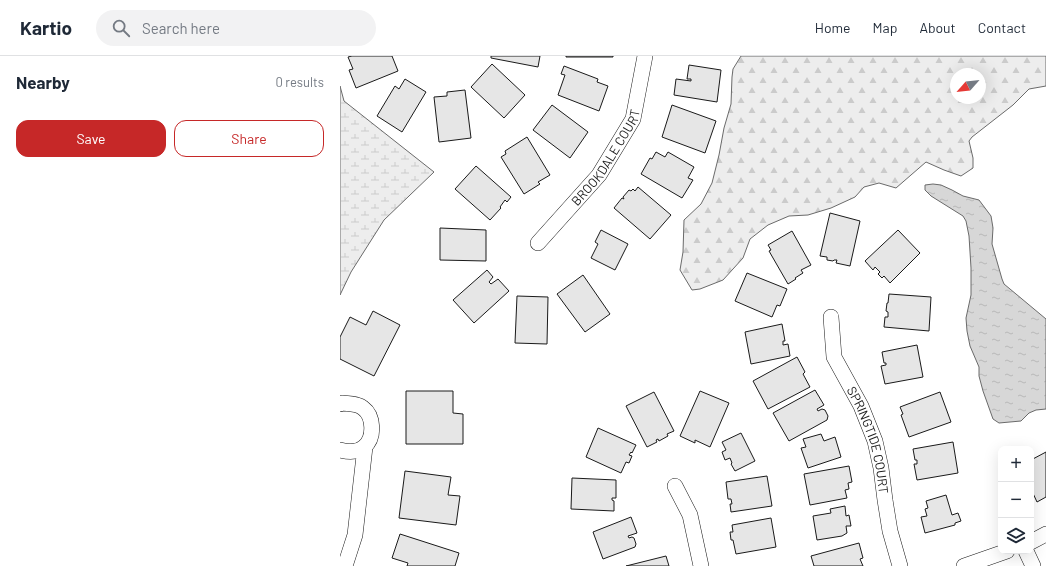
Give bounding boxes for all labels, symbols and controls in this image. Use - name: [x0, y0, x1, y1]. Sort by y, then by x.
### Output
- search box: [96, 10, 376, 46]
- text: Kartio: [20, 16, 72, 39]
- icon: search: [110, 17, 132, 39]
- text: Search here: [142, 19, 220, 37]
- text: Home: [815, 19, 851, 36]
- text: Map: [873, 19, 897, 36]
- text: About: [919, 19, 956, 36]
- text: Contact: [978, 19, 1026, 36]
- north arrow: [950, 68, 986, 104]
- text: Nearby: [16, 72, 70, 92]
- text: 0 results: [275, 74, 324, 90]
- street label: BROOKDALE COURT: [568, 108, 643, 209]
- button: Save: [16, 120, 166, 157]
- button: Share: [174, 120, 324, 157]
- street label: SPRINGTIDE COURT: [844, 384, 892, 495]
- map controls: [998, 446, 1034, 554]
- button: +: [998, 446, 1034, 482]
- button: −: [998, 482, 1034, 518]
- button: layers: [998, 518, 1034, 554]

